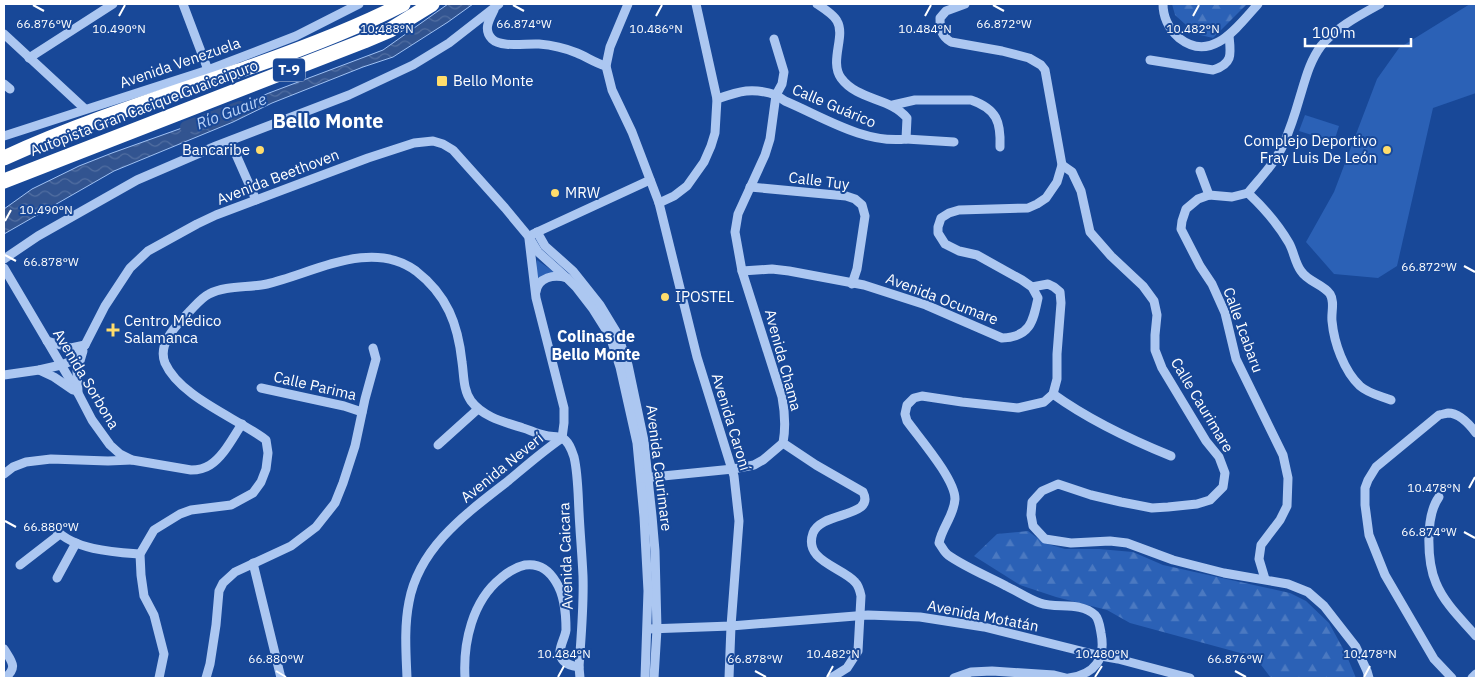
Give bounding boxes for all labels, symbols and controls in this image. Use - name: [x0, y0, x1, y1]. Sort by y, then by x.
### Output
- scale bar: [1305, 15, 1411, 47]
- text: 66.876°W: [16, 16, 72, 31]
- text: 66.874°W: [496, 16, 552, 31]
- text: 66.872°W: [976, 16, 1032, 31]
- text: 10.490°N: [92, 21, 146, 36]
- text: 10.488°N: [360, 21, 414, 36]
- text: 10.486°N: [629, 21, 683, 36]
- text: 10.484°N: [898, 21, 952, 36]
- text: 10.482°N: [1166, 21, 1220, 36]
- text: 100 m: [1312, 23, 1356, 42]
- street label: Avenida Venezuela: [117, 33, 243, 92]
- street label: Autopista Gran Cacique Guaicaipuro: [27, 55, 261, 160]
- road number: T-9: [273, 58, 305, 82]
- place label: Bello Monte: [453, 71, 534, 90]
- marker: Bello Monte: [435, 74, 449, 88]
- street label: Calle Guárico: [789, 79, 879, 132]
- water label: Río Guaire: [193, 88, 269, 134]
- district label: Bello Monte: [273, 107, 383, 134]
- place label: Complejo Deportivo Fray Luis De León: [1244, 131, 1377, 167]
- place label: Bancaribe: [182, 140, 250, 159]
- street label: Avenida Beethoven: [214, 144, 342, 209]
- marker: Bancaribe: [254, 144, 266, 156]
- marker: Complejo Deportivo Fray Luis De León: [1381, 144, 1393, 156]
- street label: Calle Tuy: [788, 167, 851, 194]
- place label: MRW: [565, 183, 601, 202]
- marker: MRW: [549, 187, 561, 199]
- text: 10.490°N: [19, 202, 73, 217]
- text: 66.878°W: [23, 254, 79, 269]
- text: 66.872°W: [1401, 259, 1457, 274]
- street label: Avenida Ocumare: [883, 268, 1001, 329]
- street label: Calle Icabaru: [1219, 285, 1268, 375]
- place label: IPOSTEL: [675, 287, 735, 306]
- marker: IPOSTEL: [659, 291, 671, 303]
- street label: Avenida Chama: [761, 307, 806, 413]
- place label: Centro Médico Salamanca: [124, 311, 221, 347]
- marker: Centro Médico Salamanca: [106, 323, 120, 337]
- street label: Avenida Sorbona: [49, 325, 124, 432]
- district label: Colinas de Bello Monte: [552, 326, 640, 364]
- street label: Calle Caurimare: [1167, 354, 1238, 456]
- street label: Calle Parima: [272, 367, 358, 404]
- street label: Avenida Caroní: [708, 371, 755, 473]
- street label: Avenida Caurimare: [642, 404, 677, 532]
- street label: Avenida Neverí: [457, 428, 547, 507]
- text: 10.478°N: [1407, 480, 1461, 495]
- street label: Avenida Caicara: [554, 502, 577, 610]
- text: 66.880°W: [23, 519, 79, 534]
- text: 66.874°W: [1401, 524, 1457, 539]
- street label: Avenida Motatán: [926, 595, 1040, 636]
- text: 10.484°N: [537, 646, 591, 661]
- text: 10.482°N: [806, 646, 860, 661]
- text: 10.480°N: [1075, 646, 1129, 661]
- text: 10.478°N: [1343, 646, 1397, 661]
- text: 66.880°W: [248, 651, 304, 666]
- text: 66.878°W: [727, 651, 783, 666]
- text: 66.876°W: [1207, 651, 1263, 666]

